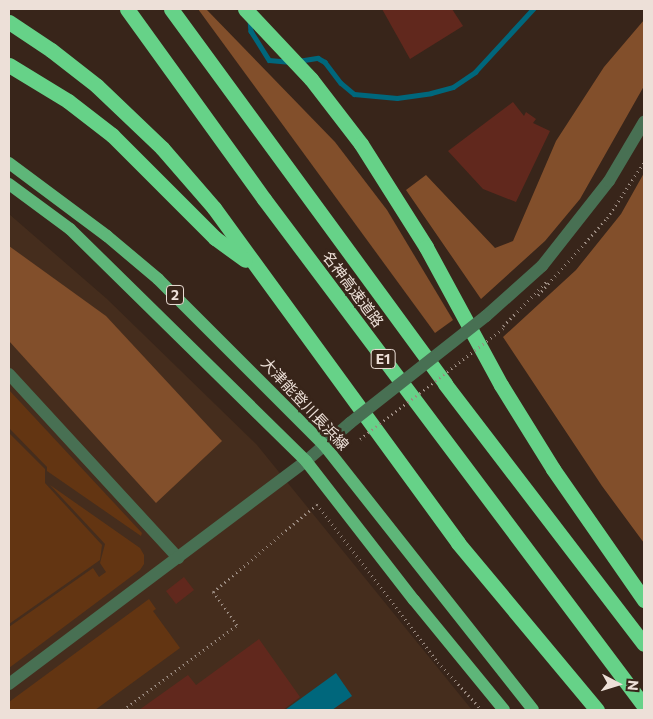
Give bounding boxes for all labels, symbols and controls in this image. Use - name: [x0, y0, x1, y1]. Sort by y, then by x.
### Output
- street label: 名神高速道路: [319, 248, 387, 330]
- road number: 2: [165, 284, 185, 306]
- road number: E1: [370, 348, 396, 370]
- street label: 大津能登川長浜線: [257, 354, 353, 454]
- north arrow: [593, 659, 643, 709]
- text: N: [625, 679, 642, 691]

